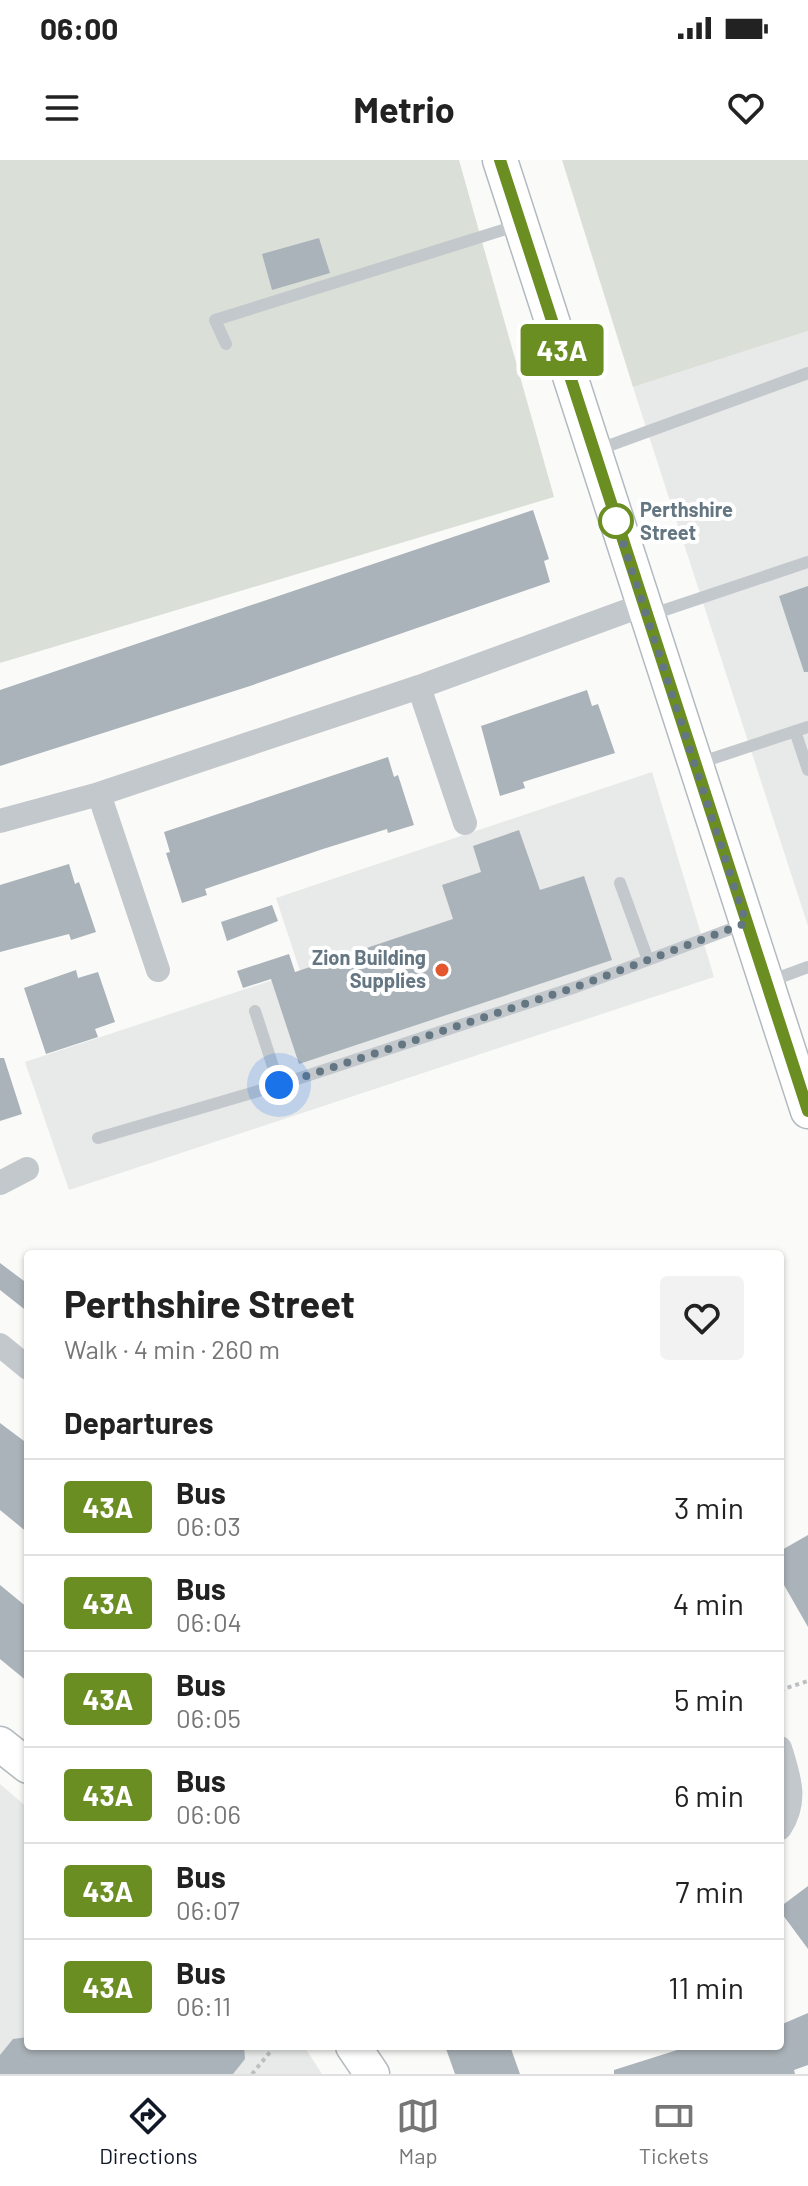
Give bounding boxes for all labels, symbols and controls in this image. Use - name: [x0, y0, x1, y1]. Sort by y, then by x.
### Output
- text: 06:00: [40, 10, 118, 46]
- icon: menu: [40, 86, 84, 130]
- icon: heart: [724, 86, 768, 130]
- text: Metrio: [353, 87, 455, 130]
- line badge: 43A: [516, 324, 608, 376]
- text: 43A: [537, 333, 587, 367]
- place label: Perthshire Street: [640, 497, 733, 544]
- marker: Perthshire Street: [599, 504, 633, 538]
- place label: Zion Building Supplies: [312, 945, 426, 992]
- marker: Zion Building Supplies: [433, 961, 451, 979]
- your location: [259, 1065, 299, 1105]
- button: heart: [660, 1276, 744, 1360]
- text: Perthshire Street: [64, 1280, 355, 1326]
- text: Walk · 4 min · 260 m: [64, 1333, 280, 1364]
- text: Departures: [64, 1404, 214, 1440]
- text: Bus: [176, 1474, 226, 1510]
- text: 3 min: [674, 1489, 744, 1525]
- text: 43A: [83, 1490, 133, 1524]
- text: 06:03: [176, 1510, 241, 1541]
- text: Bus: [176, 1570, 226, 1606]
- text: 4 min: [673, 1585, 744, 1621]
- text: 43A: [83, 1586, 133, 1620]
- text: 06:04: [176, 1606, 242, 1637]
- text: Bus: [176, 1666, 226, 1702]
- text: 5 min: [674, 1681, 744, 1717]
- text: 43A: [83, 1682, 133, 1716]
- text: 06:05: [176, 1702, 241, 1733]
- text: Bus: [176, 1762, 226, 1798]
- text: 6 min: [674, 1777, 744, 1813]
- text: 43A: [83, 1778, 133, 1812]
- text: 06:06: [176, 1798, 241, 1829]
- text: Bus: [176, 1858, 226, 1894]
- text: 7 min: [675, 1873, 744, 1909]
- text: 43A: [83, 1874, 133, 1908]
- text: 06:07: [176, 1894, 240, 1925]
- text: Bus: [176, 1954, 226, 1990]
- text: 11 min: [668, 1969, 744, 2005]
- text: 43A: [83, 1970, 133, 2004]
- text: 06:11: [176, 1990, 231, 2021]
- tab: Directions: [99, 2094, 198, 2168]
- tab: Map: [396, 2094, 440, 2168]
- tab: Tickets: [639, 2094, 709, 2168]

